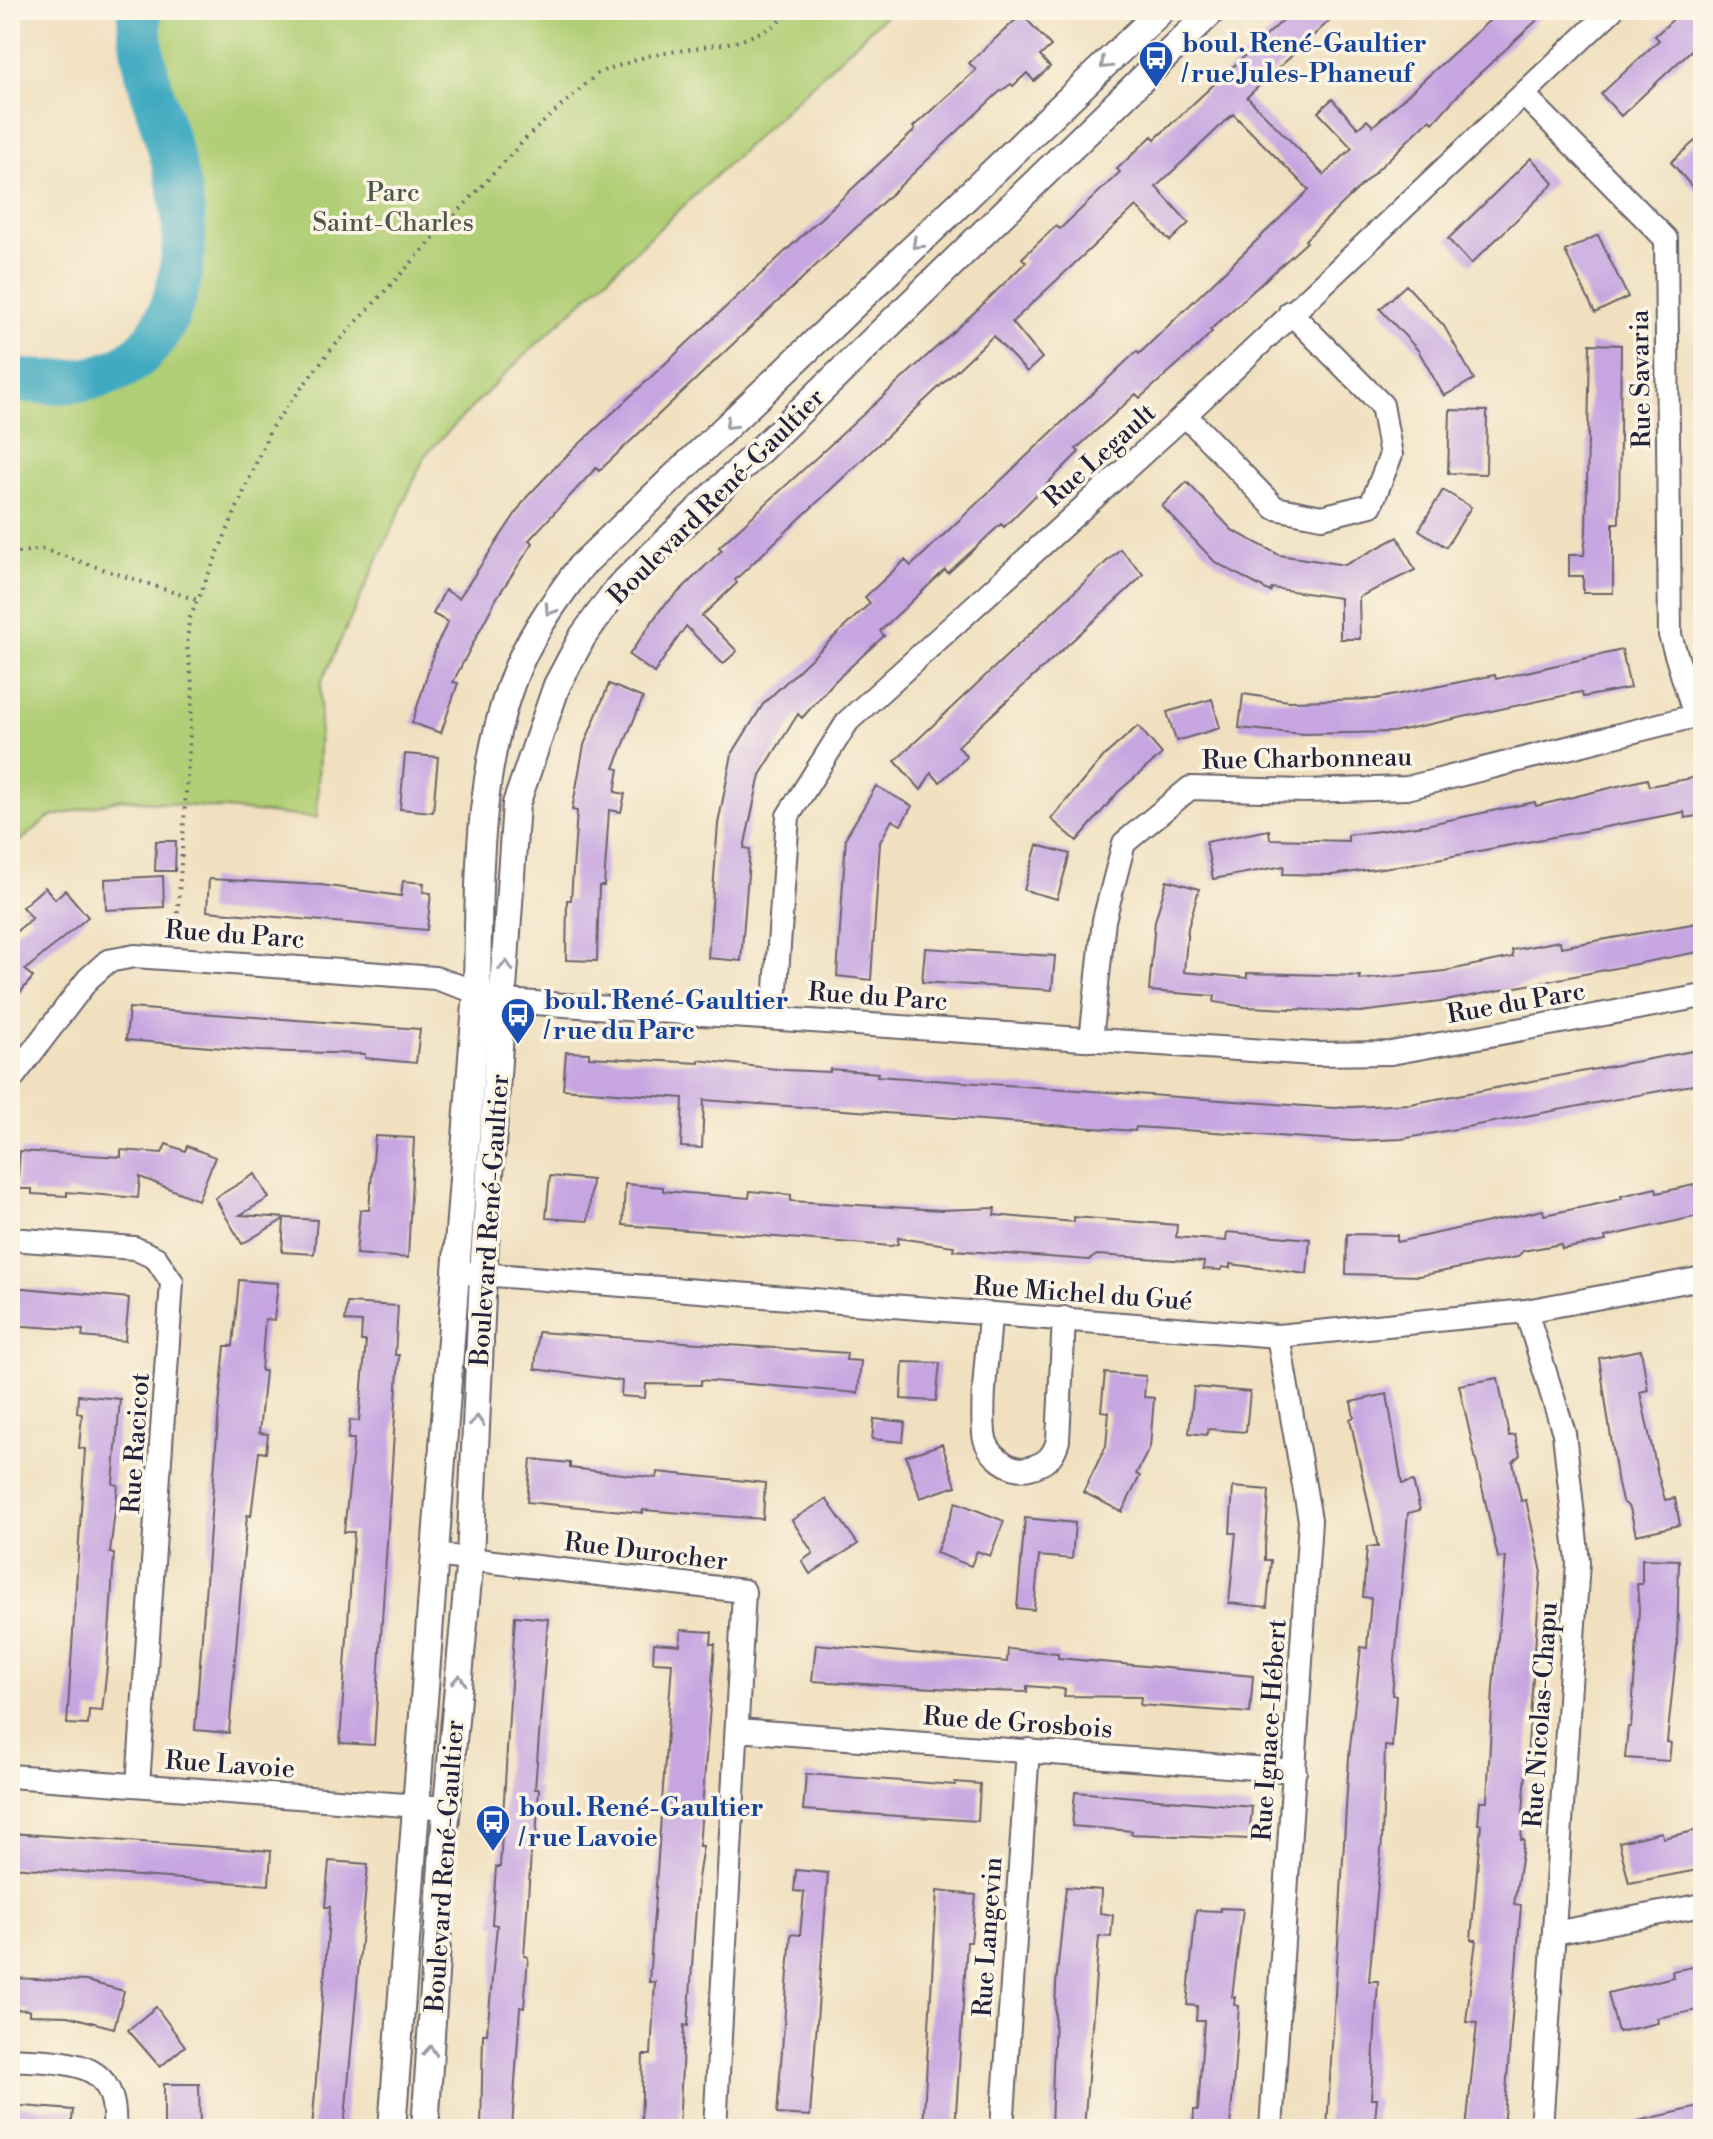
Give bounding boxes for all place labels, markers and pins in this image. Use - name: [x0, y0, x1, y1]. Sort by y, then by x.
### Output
- place label: boul. René-Gaultier / rue Jules-Phaneuf: [1181, 28, 1427, 90]
- bus stop icon: boul. René-Gaultier / rue Jules-Phaneuf: [1137, 39, 1175, 89]
- place label: boul. René-Gaultier / rue du Parc: [543, 985, 789, 1047]
- bus stop icon: boul. René-Gaultier / rue du Parc: [499, 996, 537, 1046]
- place label: boul. René-Gaultier / rue Lavoie: [518, 1792, 764, 1854]
- bus stop icon: boul. René-Gaultier / rue Lavoie: [474, 1803, 512, 1853]

